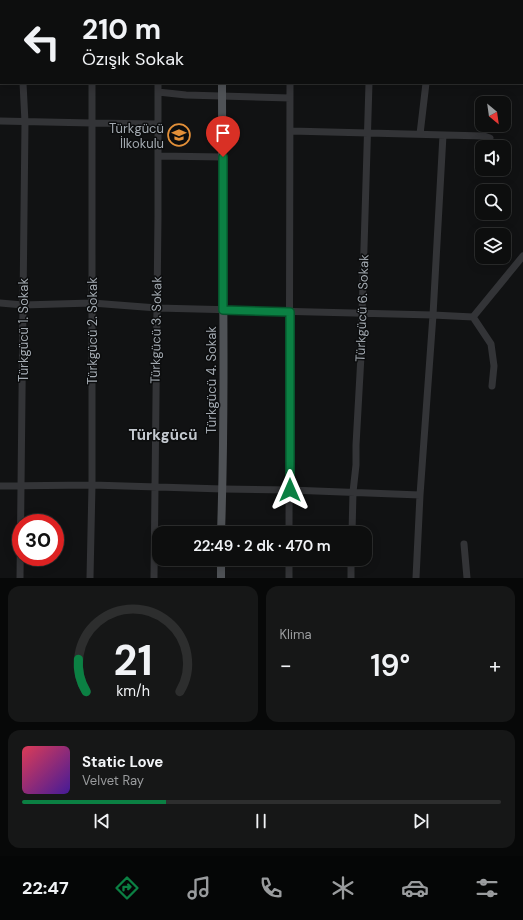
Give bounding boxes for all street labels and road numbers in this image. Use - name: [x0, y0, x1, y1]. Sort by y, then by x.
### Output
- street label: Türkgücü 6. Sokak: [352, 254, 372, 362]
- street label: Türkgücü 3. Sokak: [147, 276, 165, 384]
- street label: Türkgücü 2. Sokak: [84, 277, 101, 385]
- street label: Türkgücü 1. Sokak: [15, 278, 32, 382]
- street label: Türkgücü 4. Sokak: [203, 326, 220, 434]

